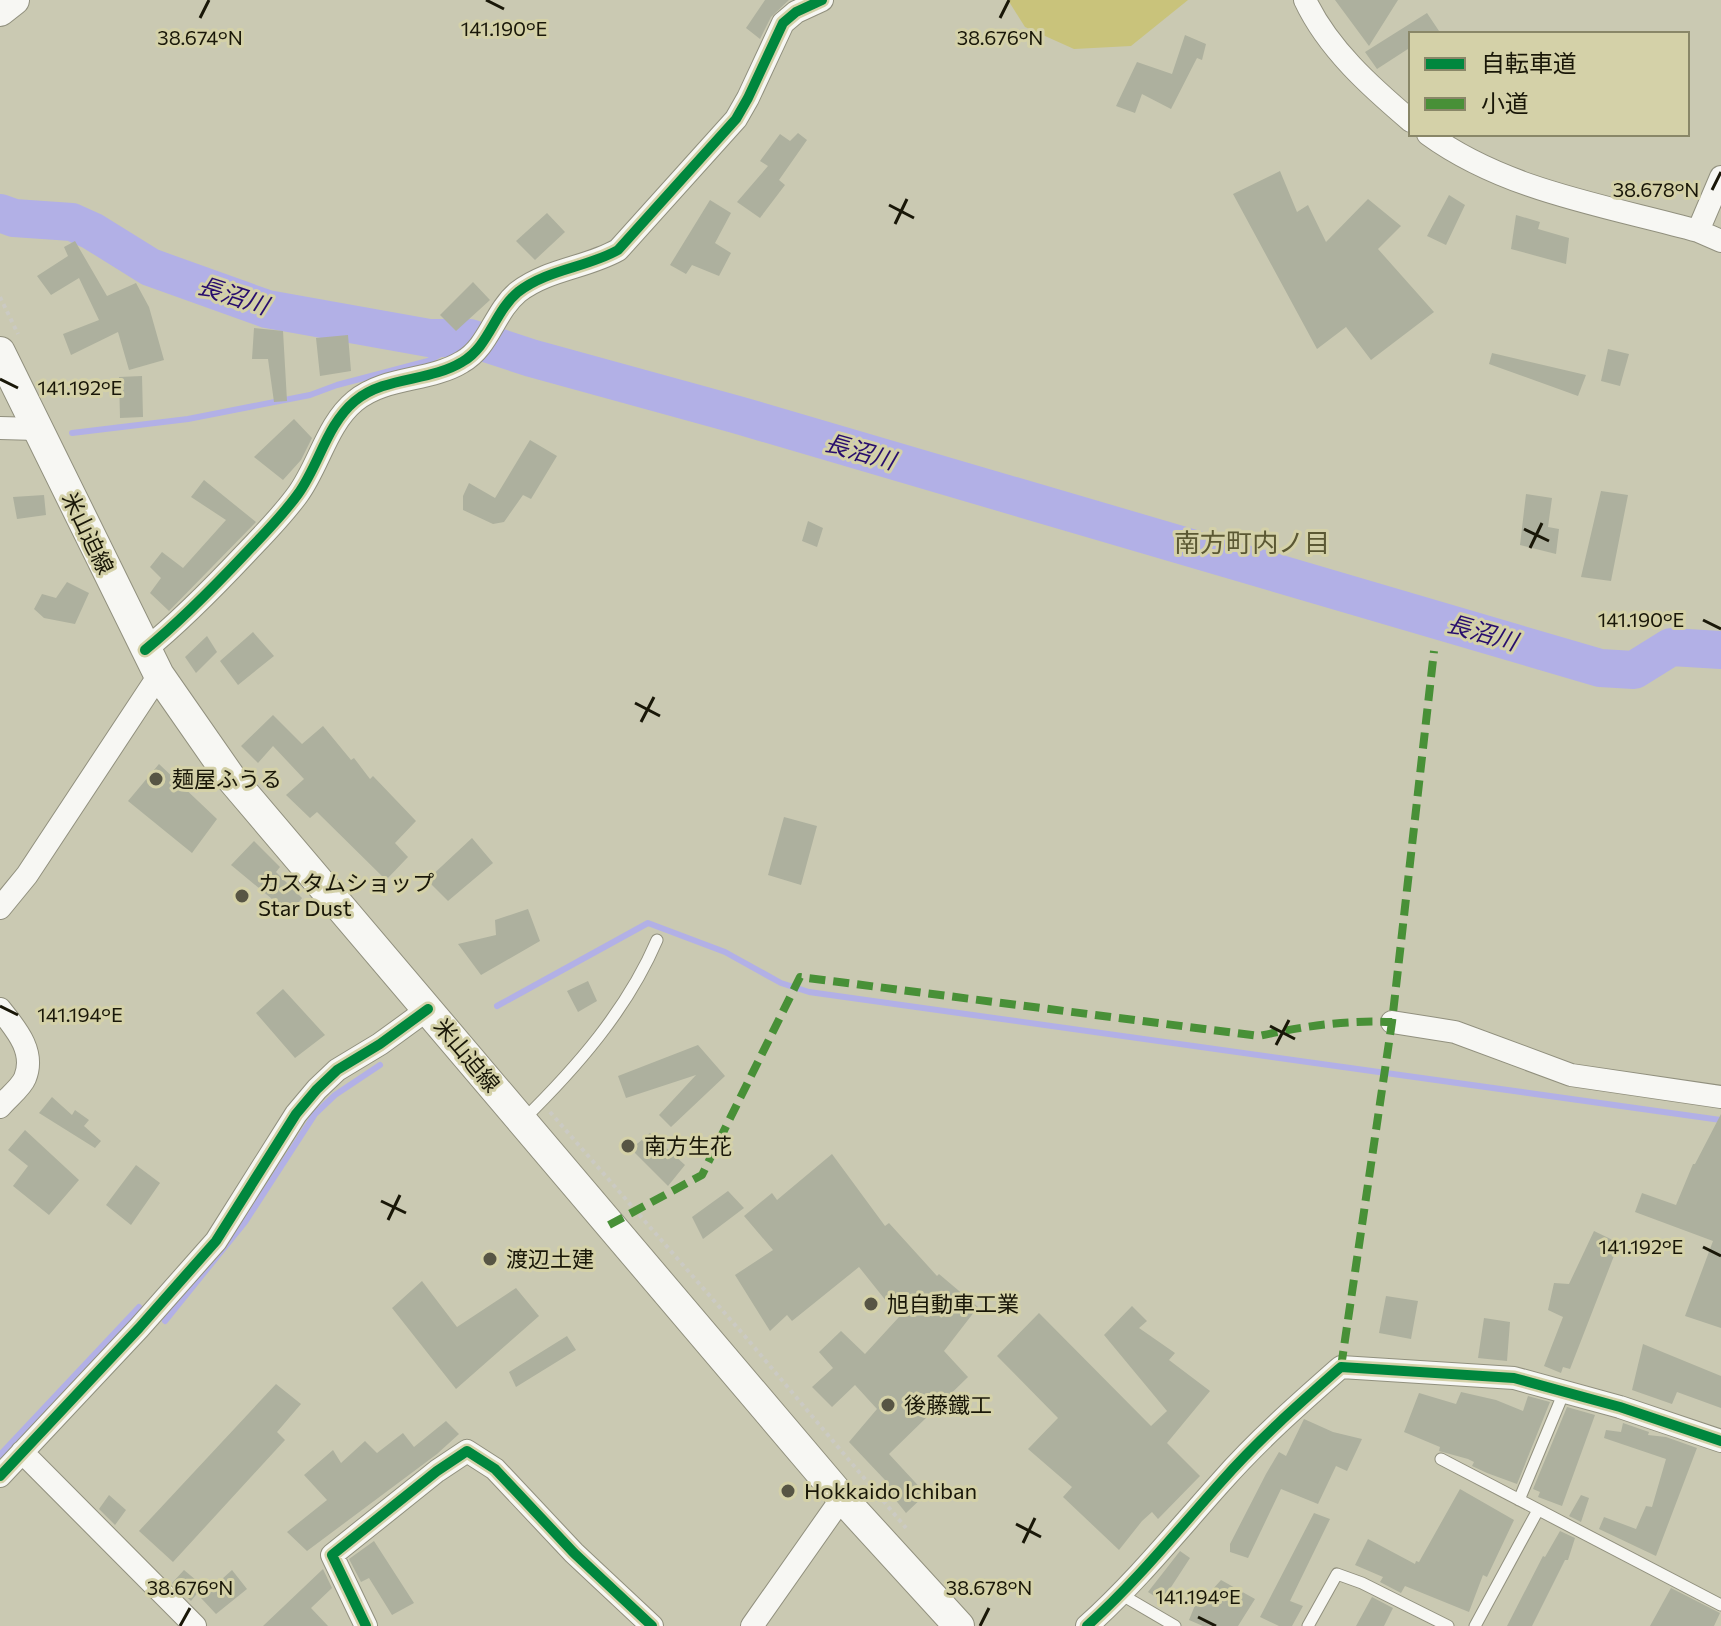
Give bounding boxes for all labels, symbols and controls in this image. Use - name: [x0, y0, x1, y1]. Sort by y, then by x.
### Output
- text: 141.190°E: [461, 16, 547, 40]
- text: 38.674°N: [157, 25, 243, 49]
- text: 38.676°N: [957, 25, 1043, 49]
- legend: [1409, 32, 1689, 136]
- text: 自転車道: [1481, 48, 1577, 77]
- text: 小道: [1481, 88, 1529, 117]
- text: 38.678°N: [1613, 177, 1699, 201]
- water label: 長沼川: [195, 270, 275, 320]
- text: 141.192°E: [38, 375, 122, 399]
- water label: 長沼川: [822, 427, 902, 475]
- street label: 米山迫線: [57, 487, 120, 578]
- district label: 南方町内ノ目: [1174, 526, 1330, 557]
- text: 141.190°E: [1598, 607, 1684, 631]
- water label: 長沼川: [1444, 608, 1524, 656]
- place label: 麺屋ふうる: [172, 765, 282, 792]
- marker: 麺屋ふうる: [147, 770, 165, 788]
- place label: カスタムショップ Star Dust: [258, 869, 434, 921]
- marker: カスタムショップ Star Dust: [233, 887, 251, 905]
- text: 141.194°E: [37, 1002, 123, 1026]
- street label: 米山迫線: [429, 1012, 506, 1097]
- place label: 南方生花: [644, 1132, 732, 1159]
- marker: 南方生花: [619, 1137, 637, 1155]
- text: 141.192°E: [1599, 1234, 1683, 1258]
- place label: 渡辺土建: [506, 1245, 594, 1272]
- marker: 渡辺土建: [481, 1250, 499, 1268]
- place label: 旭自動車工業: [887, 1290, 1019, 1317]
- marker: 旭自動車工業: [862, 1295, 880, 1313]
- place label: 後藤鐵工: [904, 1391, 992, 1418]
- marker: 後藤鐵工: [879, 1396, 897, 1414]
- place label: Hokkaido Ichiban: [804, 1477, 977, 1504]
- marker: Hokkaido Ichiban: [779, 1482, 797, 1500]
- text: 38.676°N: [147, 1575, 233, 1599]
- text: 38.678°N: [946, 1575, 1032, 1599]
- text: 141.194°E: [1155, 1584, 1241, 1608]

